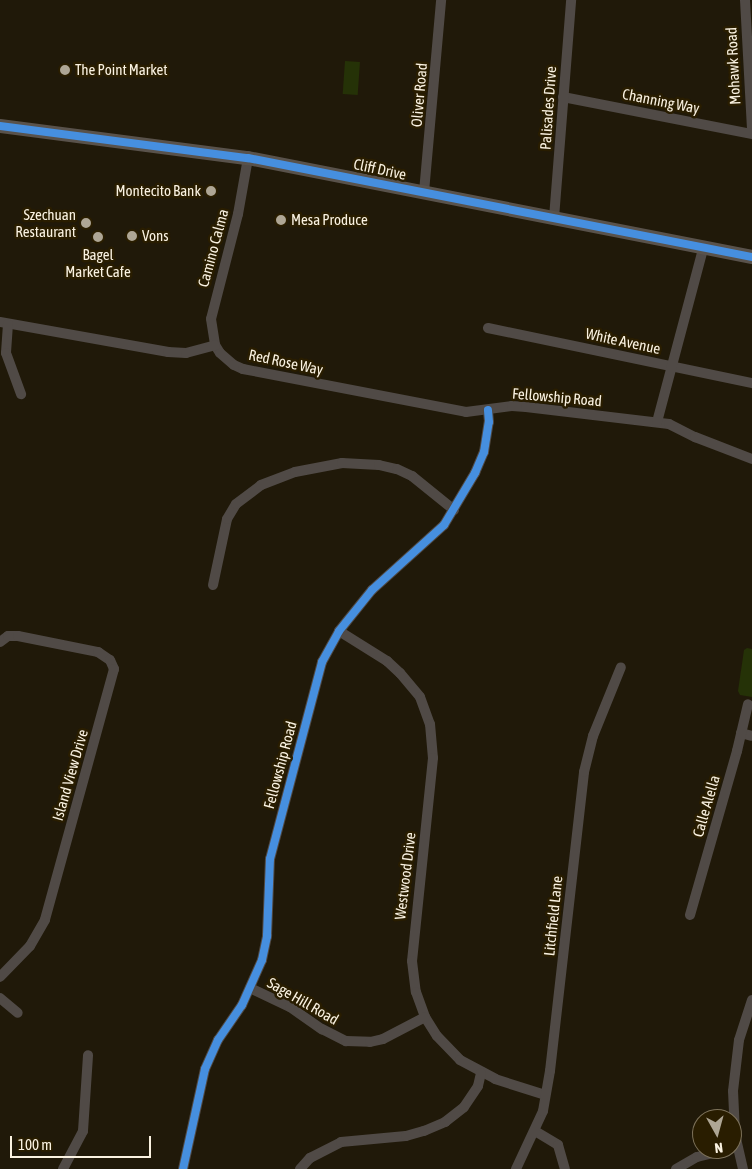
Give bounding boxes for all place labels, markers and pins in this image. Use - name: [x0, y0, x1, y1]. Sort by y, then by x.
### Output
- place label: The Point Market: [75, 61, 168, 79]
- marker: The Point Market: [59, 64, 71, 76]
- place label: Montecito Bank: [115, 182, 201, 200]
- marker: Montecito Bank: [205, 185, 217, 197]
- place label: Szechuan Restaurant: [15, 205, 76, 240]
- place label: Mesa Produce: [291, 211, 368, 229]
- marker: Mesa Produce: [275, 214, 287, 226]
- marker: Szechuan Restaurant: [80, 217, 92, 229]
- place label: Vons: [142, 227, 169, 245]
- marker: Vons: [126, 230, 138, 242]
- marker: Bagel Market Cafe: [92, 231, 104, 243]
- place label: Bagel Market Cafe: [65, 245, 131, 280]

